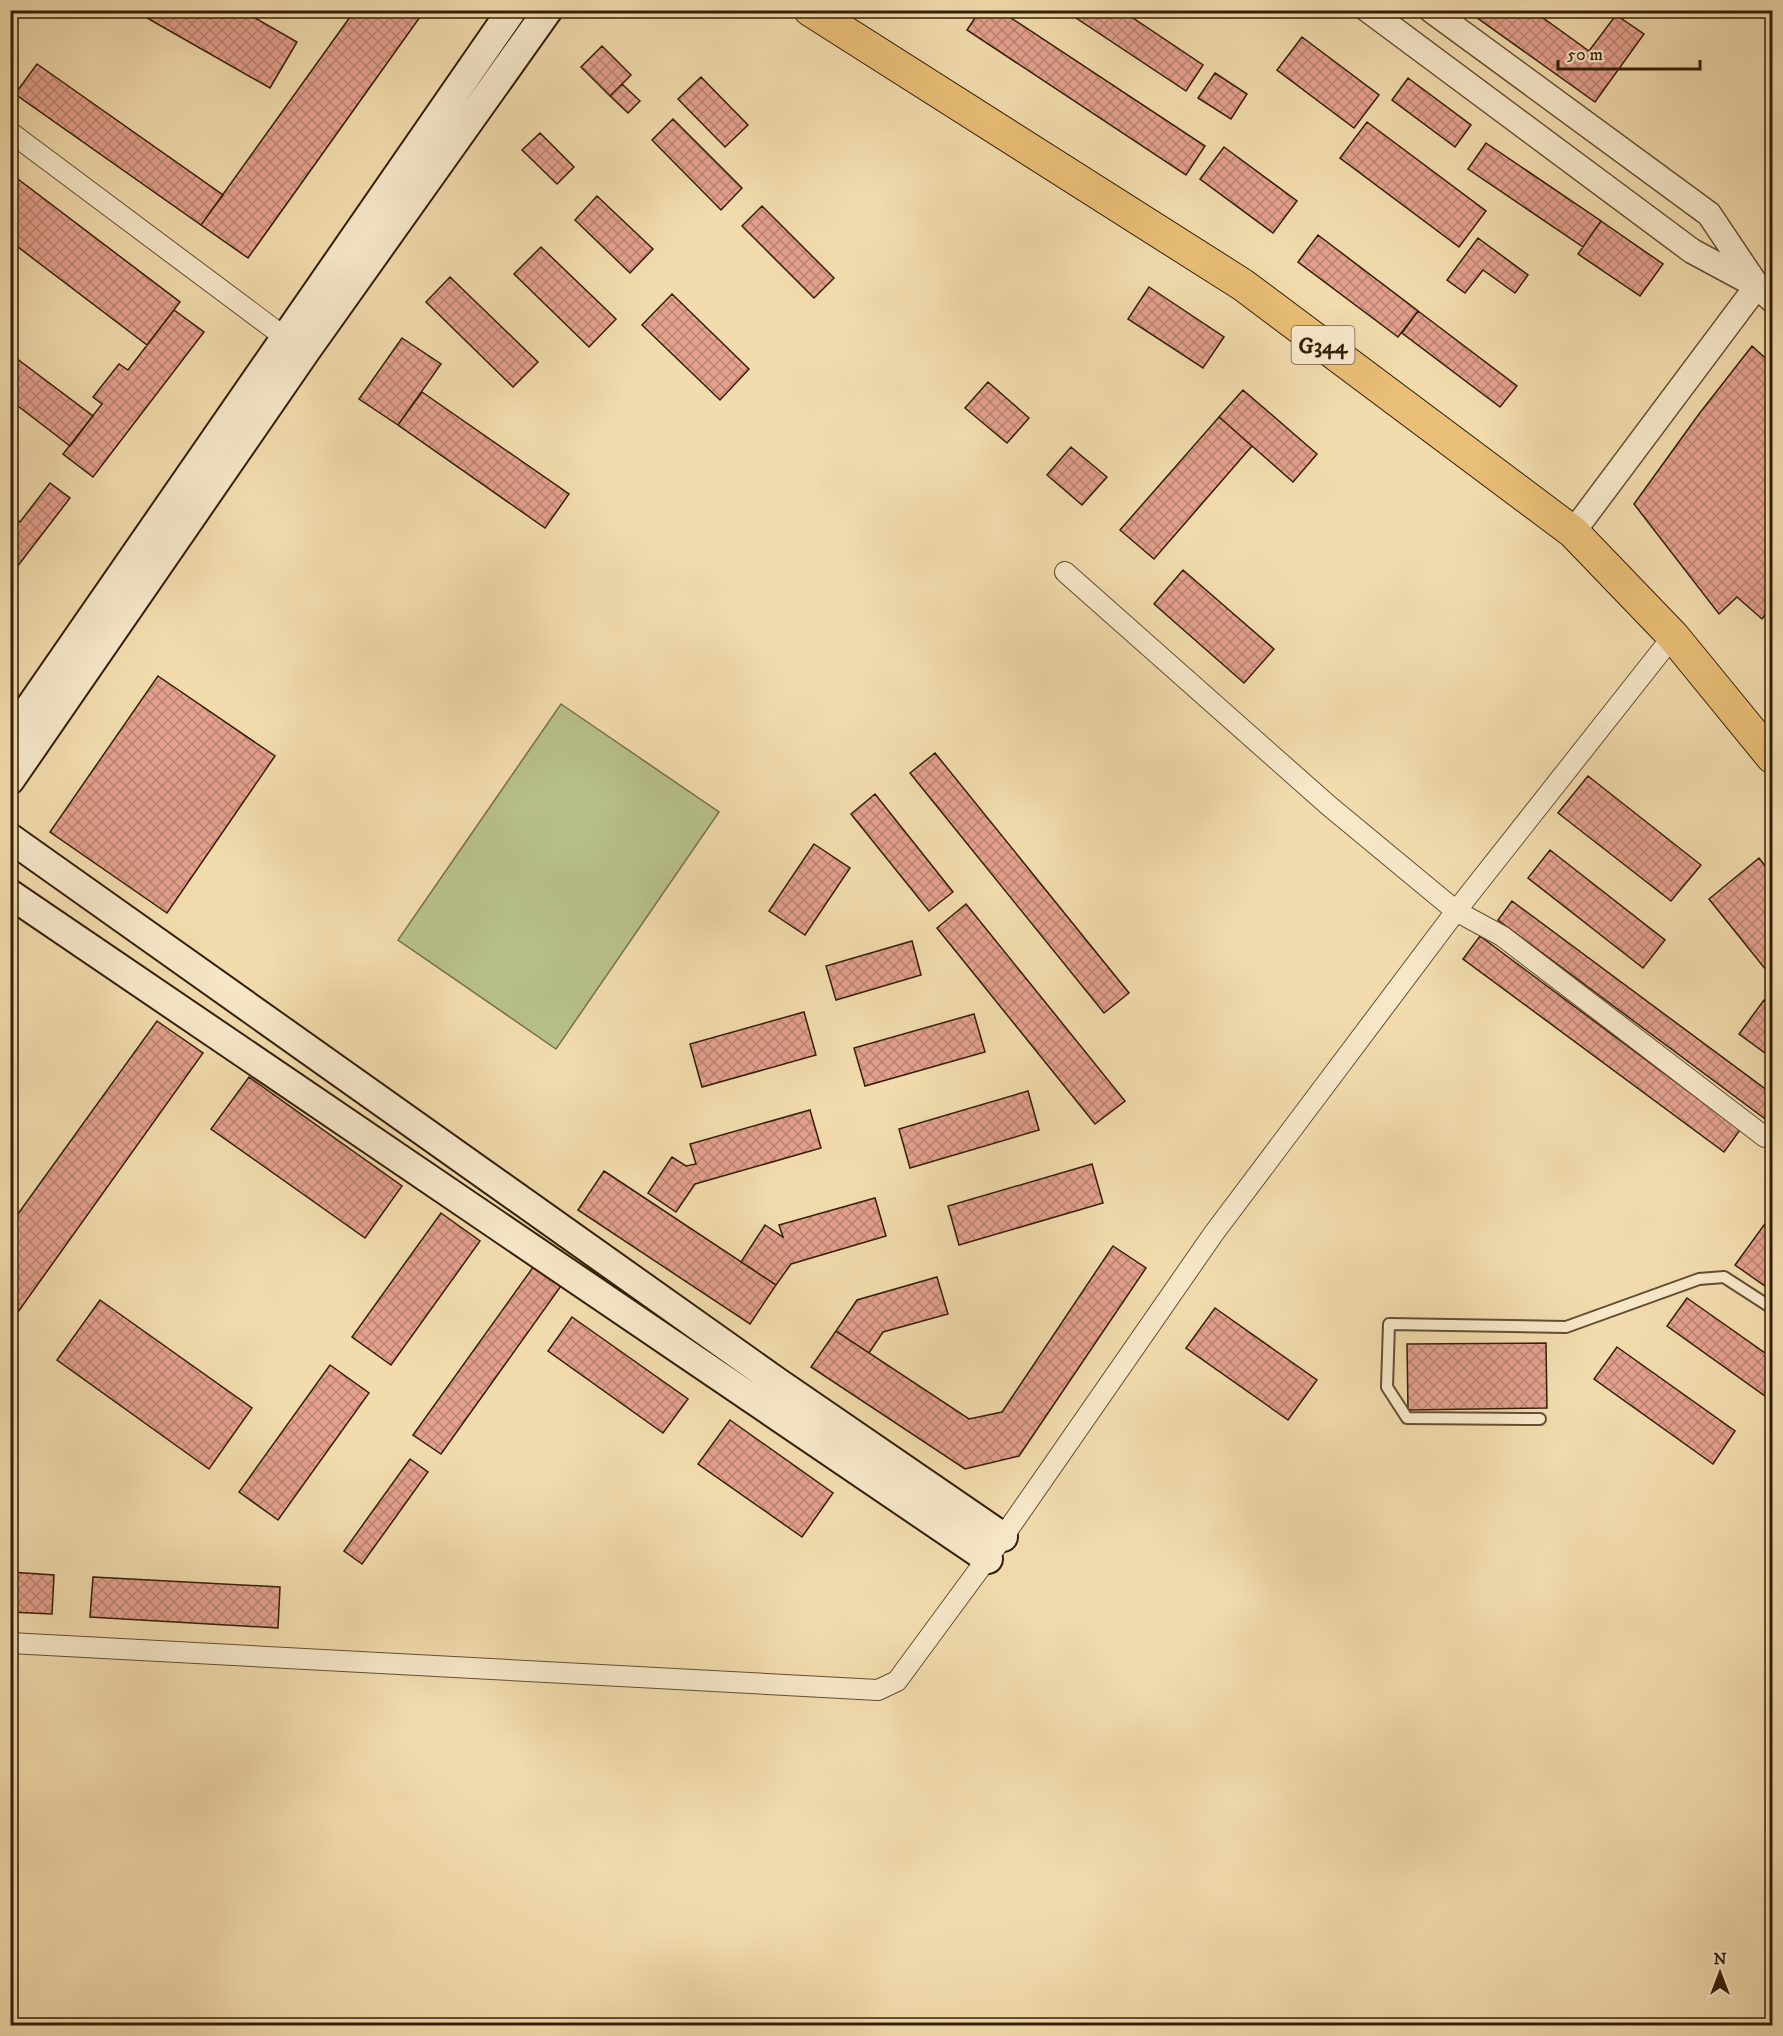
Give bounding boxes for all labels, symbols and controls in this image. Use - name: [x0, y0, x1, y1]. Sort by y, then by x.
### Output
- scale bar: [1558, 33, 1700, 71]
- text: 50 m: [1567, 44, 1603, 66]
- road number: G344: [1292, 326, 1354, 364]
- north arrow: [1690, 1943, 1750, 2003]
- text: N: [1713, 1949, 1727, 1969]

